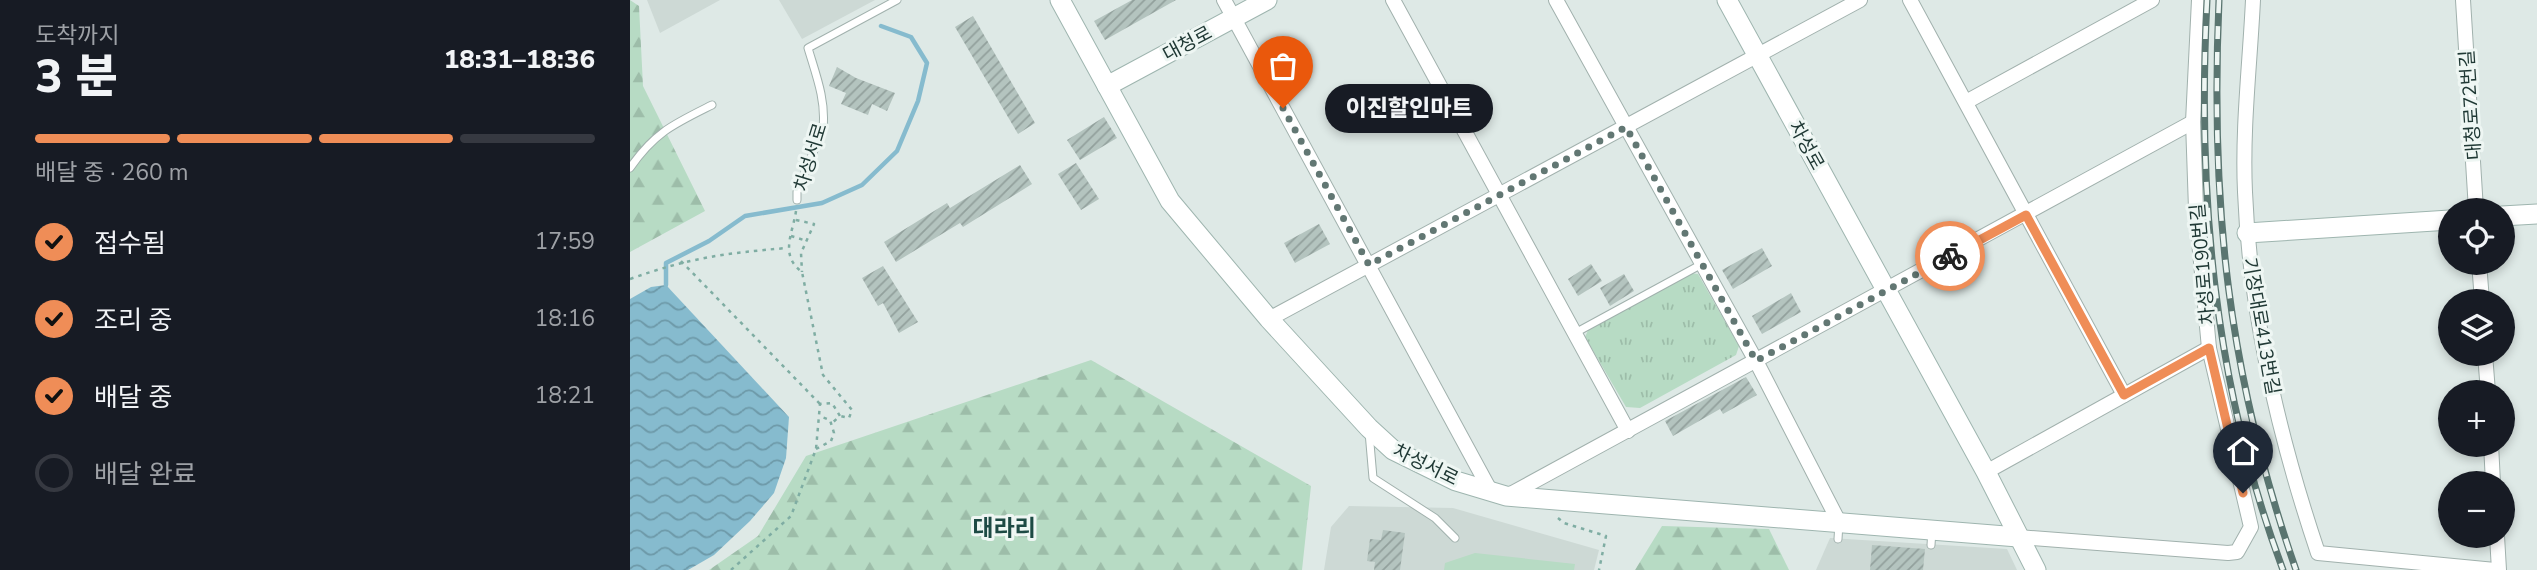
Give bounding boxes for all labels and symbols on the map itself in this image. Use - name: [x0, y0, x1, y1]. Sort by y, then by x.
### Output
- street label: 대청로: [1158, 20, 1217, 68]
- pin: [1253, 36, 1313, 108]
- street label: 대청로72번길: [2454, 49, 2488, 161]
- callout: 이진할인마트: [1325, 84, 1493, 132]
- street label: 차성로: [1782, 116, 1830, 175]
- street label: 차성서로: [788, 120, 834, 195]
- street label: 차성로190번길: [2185, 202, 2221, 326]
- courier: [1915, 221, 1985, 291]
- street label: 기장대로413번길: [2236, 255, 2286, 397]
- pin: [2213, 421, 2273, 493]
- street label: 차성서로: [1388, 438, 1463, 492]
- district label: 대라리: [972, 513, 1036, 544]

